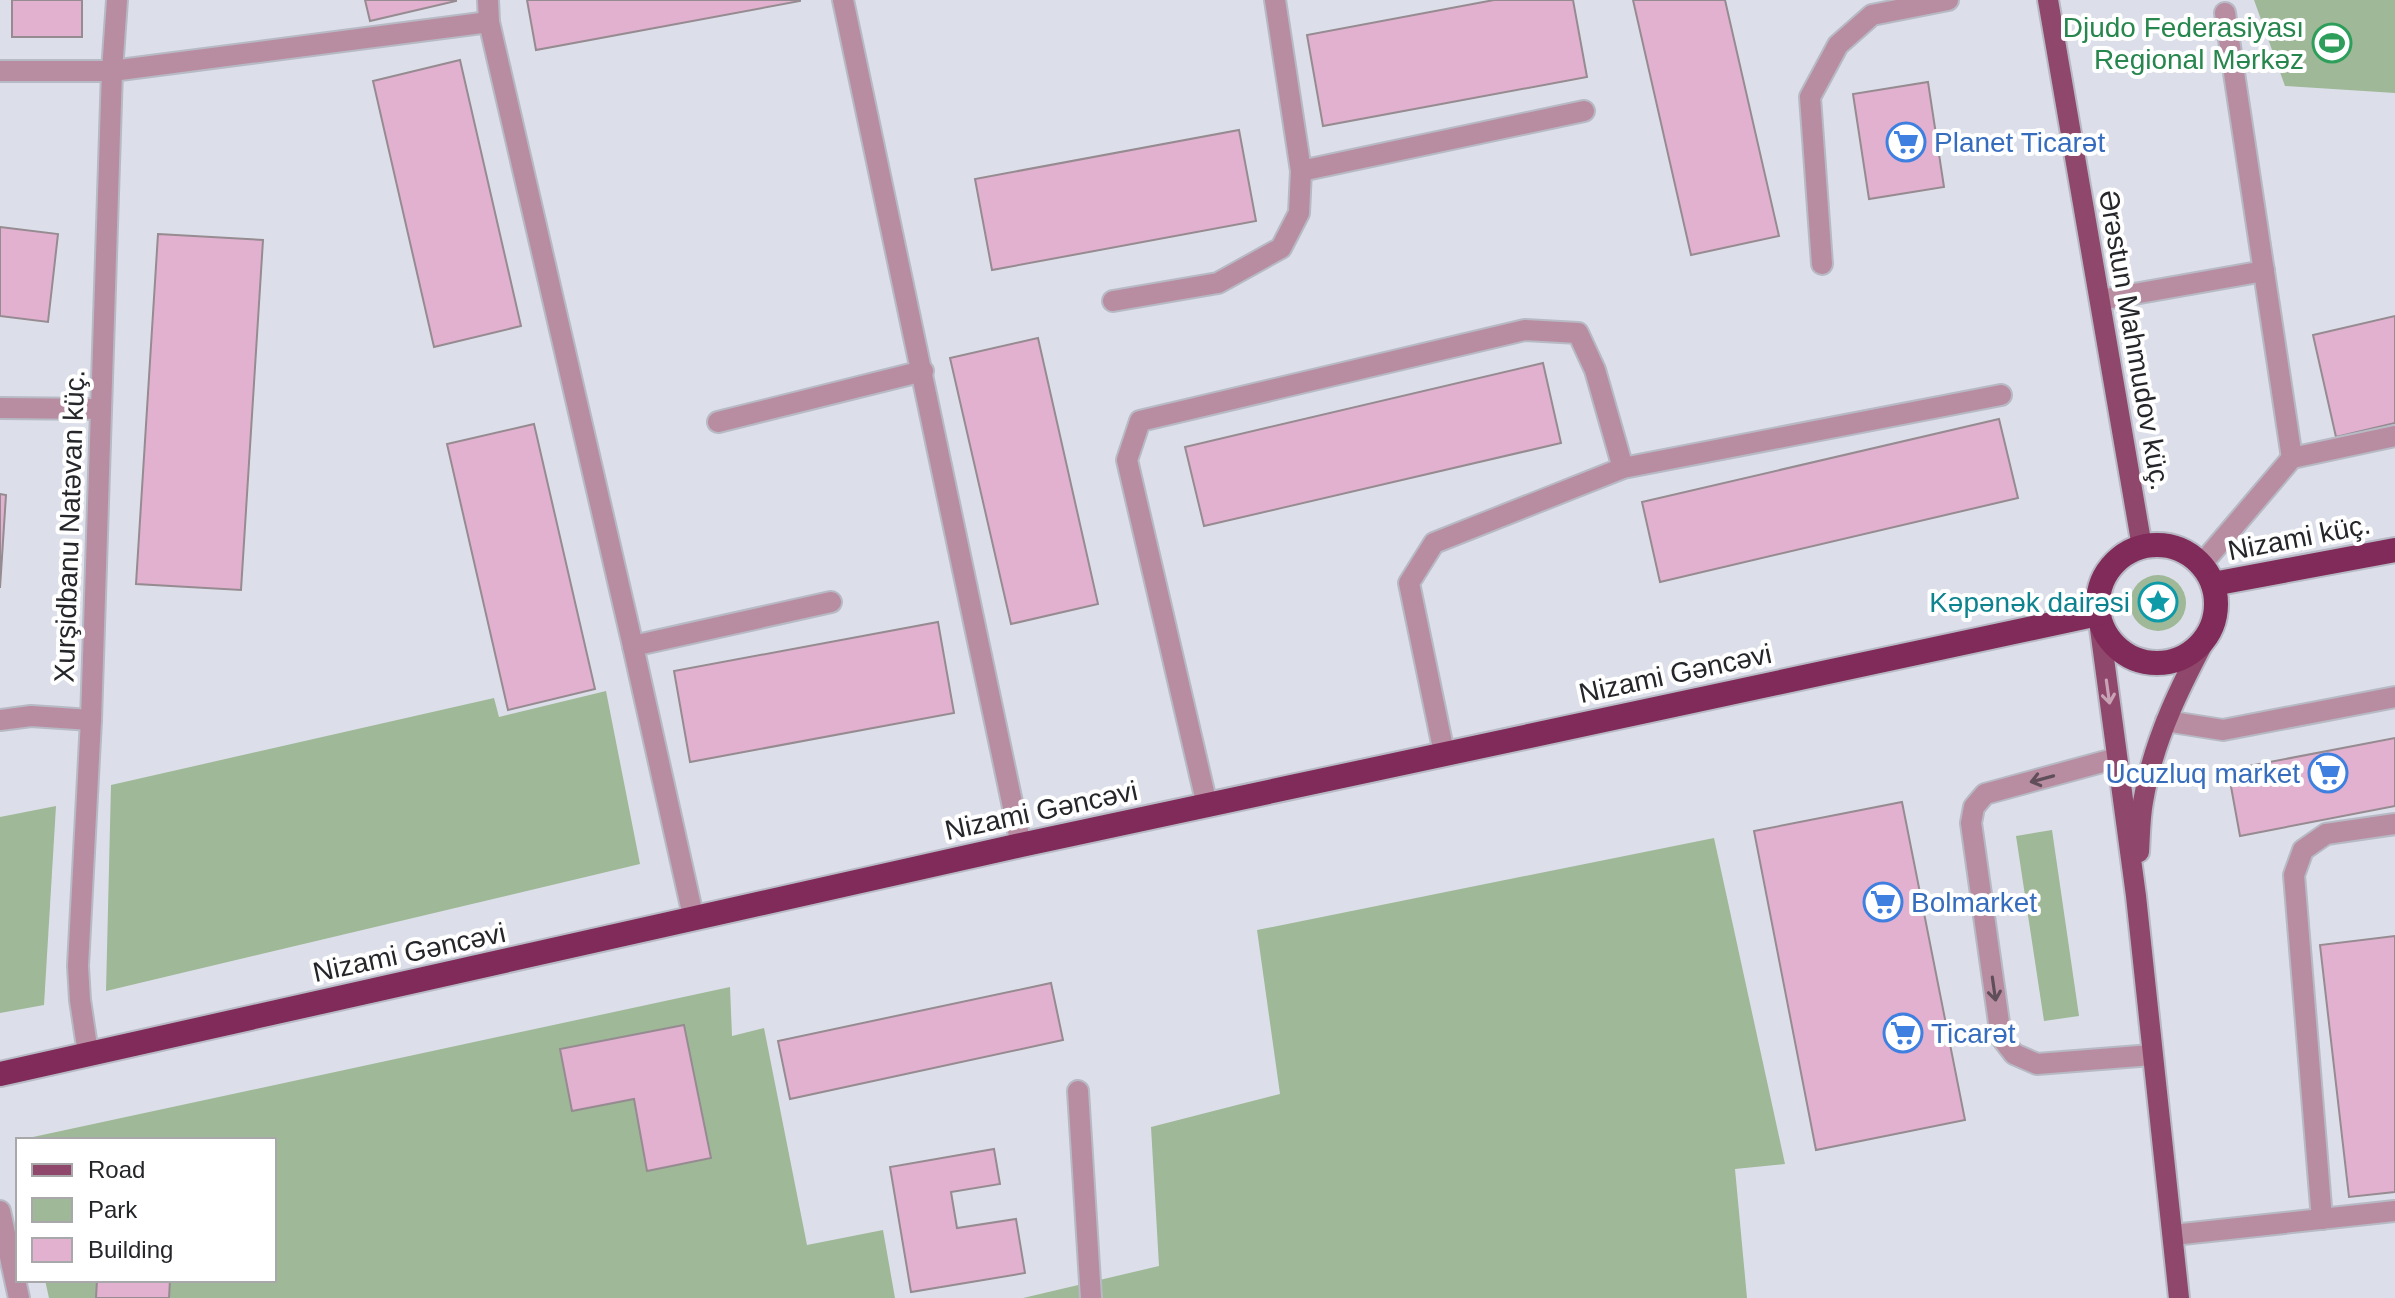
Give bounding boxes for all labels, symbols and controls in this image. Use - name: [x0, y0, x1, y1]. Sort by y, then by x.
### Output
- place label: Djudo Federasiyası Regional Mərkəz: [2063, 12, 2304, 75]
- sports icon: Djudo Federasiyası Regional Mərkəz: [2311, 22, 2353, 64]
- supermarket icon: Planet Ticarət: [1885, 121, 1927, 163]
- place label: Planet Ticarət: [1934, 127, 2105, 158]
- street label: Ərəstun Mahmudov küç.: [2093, 188, 2176, 493]
- street label: Xurşidbanu Natəvan küç.: [49, 369, 90, 683]
- street label: Nizami küç.: [2225, 508, 2373, 567]
- place icon: Kəpənək dairəsi: [2137, 581, 2179, 623]
- place label: Kəpənək dairəsi: [1929, 587, 2130, 618]
- street label: Nizami Gəncəvi: [1576, 638, 1774, 709]
- one-way arrow: [2101, 678, 2116, 704]
- supermarket icon: Ucuzluq market: [2307, 752, 2349, 794]
- place label: Ucuzluq market: [2105, 758, 2300, 789]
- one-way arrow: [2029, 772, 2055, 787]
- street label: Nizami Gəncəvi: [942, 775, 1140, 846]
- supermarket icon: Bolmarket: [1862, 881, 1904, 923]
- place label: Bolmarket: [1911, 887, 2037, 918]
- street label: Nizami Gəncəvi: [310, 917, 508, 988]
- one-way arrow: [1987, 975, 2002, 1002]
- supermarket icon: Ticarət: [1882, 1012, 1924, 1054]
- place label: Ticarət: [1931, 1018, 2016, 1049]
- legend: [16, 1138, 276, 1282]
- text: Road: [88, 1156, 145, 1183]
- text: Park: [88, 1196, 138, 1223]
- text: Building: [88, 1236, 173, 1263]

